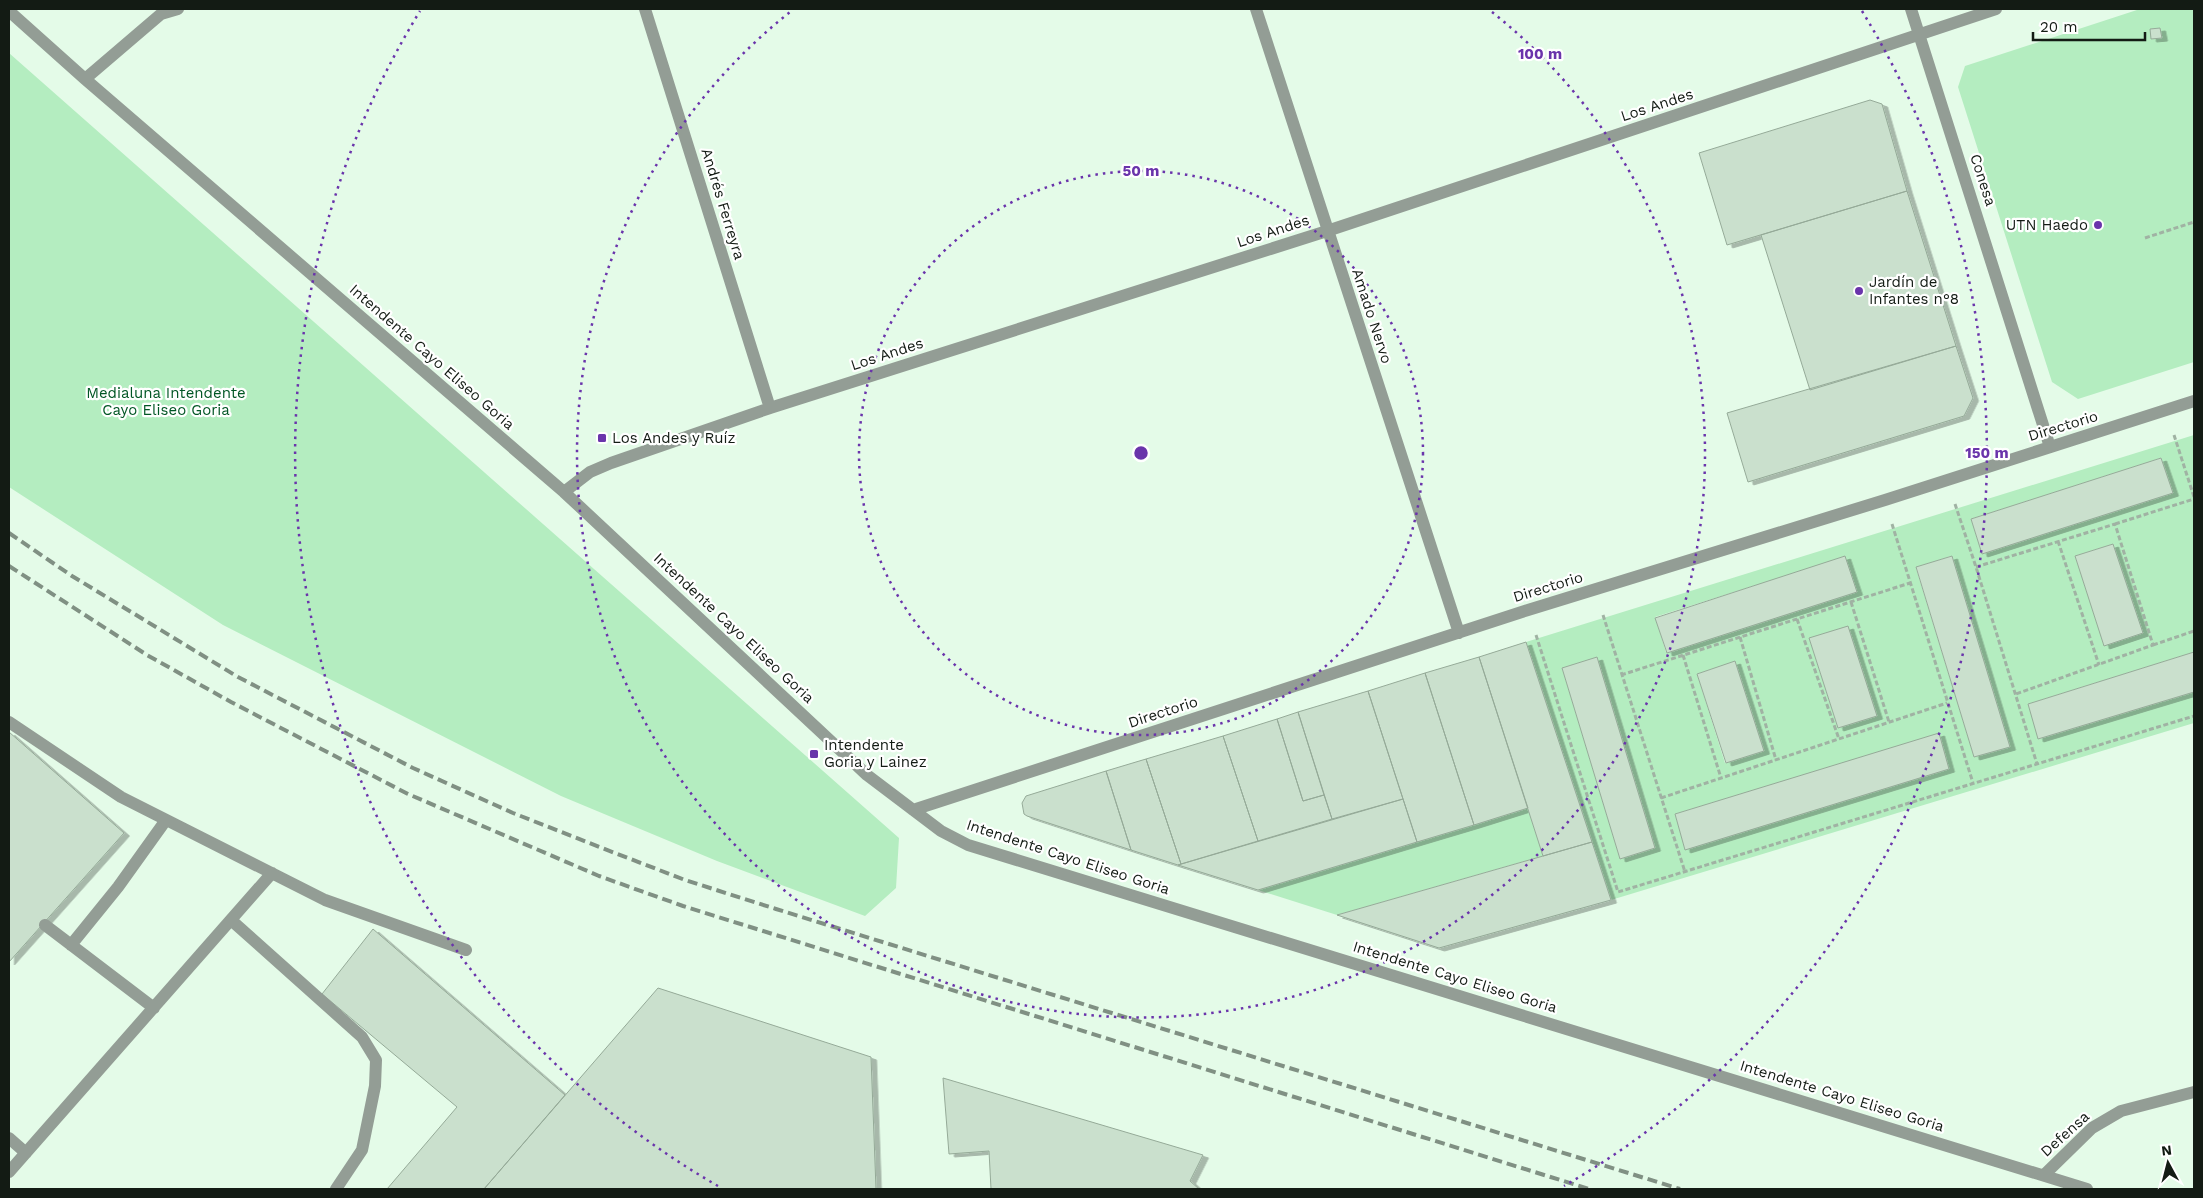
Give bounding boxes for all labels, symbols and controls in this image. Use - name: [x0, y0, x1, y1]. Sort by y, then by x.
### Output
- scale bar: [2033, 10, 2146, 42]
- text: 20 m: [2040, 18, 2078, 36]
- text: 100 m: [1518, 45, 1562, 63]
- street label: Los Andes: [1618, 85, 1696, 125]
- street label: Andrés Ferreyra: [697, 146, 749, 262]
- street label: Conesa: [1966, 152, 2000, 209]
- text: 50 m: [1123, 162, 1159, 180]
- street label: Los Andes: [1234, 211, 1312, 251]
- place label: UTN Haedo: [2006, 216, 2088, 234]
- marker: UTN Haedo: [2092, 219, 2104, 231]
- street label: Amado Nervo: [1348, 266, 1396, 366]
- place label: Jardín de Infantes n°8: [1869, 273, 1959, 308]
- street label: Intendente Cayo Eliseo Goria: [346, 280, 518, 434]
- marker: Jardín de Infantes n°8: [1853, 285, 1865, 297]
- street label: Los Andes: [848, 334, 926, 374]
- park label: Medialuna Intendente Cayo Eliseo Goria: [86, 384, 246, 419]
- street label: Directorio: [2026, 407, 2100, 445]
- place label: Los Andes y Ruíz: [612, 429, 736, 447]
- marker: Los Andes y Ruíz: [596, 432, 608, 444]
- centre of rings: [1132, 444, 1150, 462]
- text: 150 m: [1965, 444, 2009, 462]
- street label: Intendente Cayo Eliseo Goria: [650, 549, 818, 707]
- street label: Directorio: [1511, 568, 1585, 606]
- street label: Directorio: [1126, 692, 1200, 732]
- place label: Intendente Goria y Lainez: [824, 736, 927, 771]
- marker: Intendente Goria y Lainez: [808, 748, 820, 760]
- street label: Intendente Cayo Eliseo Goria: [964, 816, 1172, 899]
- street label: Intendente Cayo Eliseo Goria: [1351, 937, 1560, 1017]
- street label: Intendente Cayo Eliseo Goria: [1738, 1056, 1947, 1136]
- street label: Defensa: [2037, 1107, 2093, 1161]
- north arrow: [2143, 1138, 2193, 1188]
- text: N: [2160, 1142, 2173, 1159]

